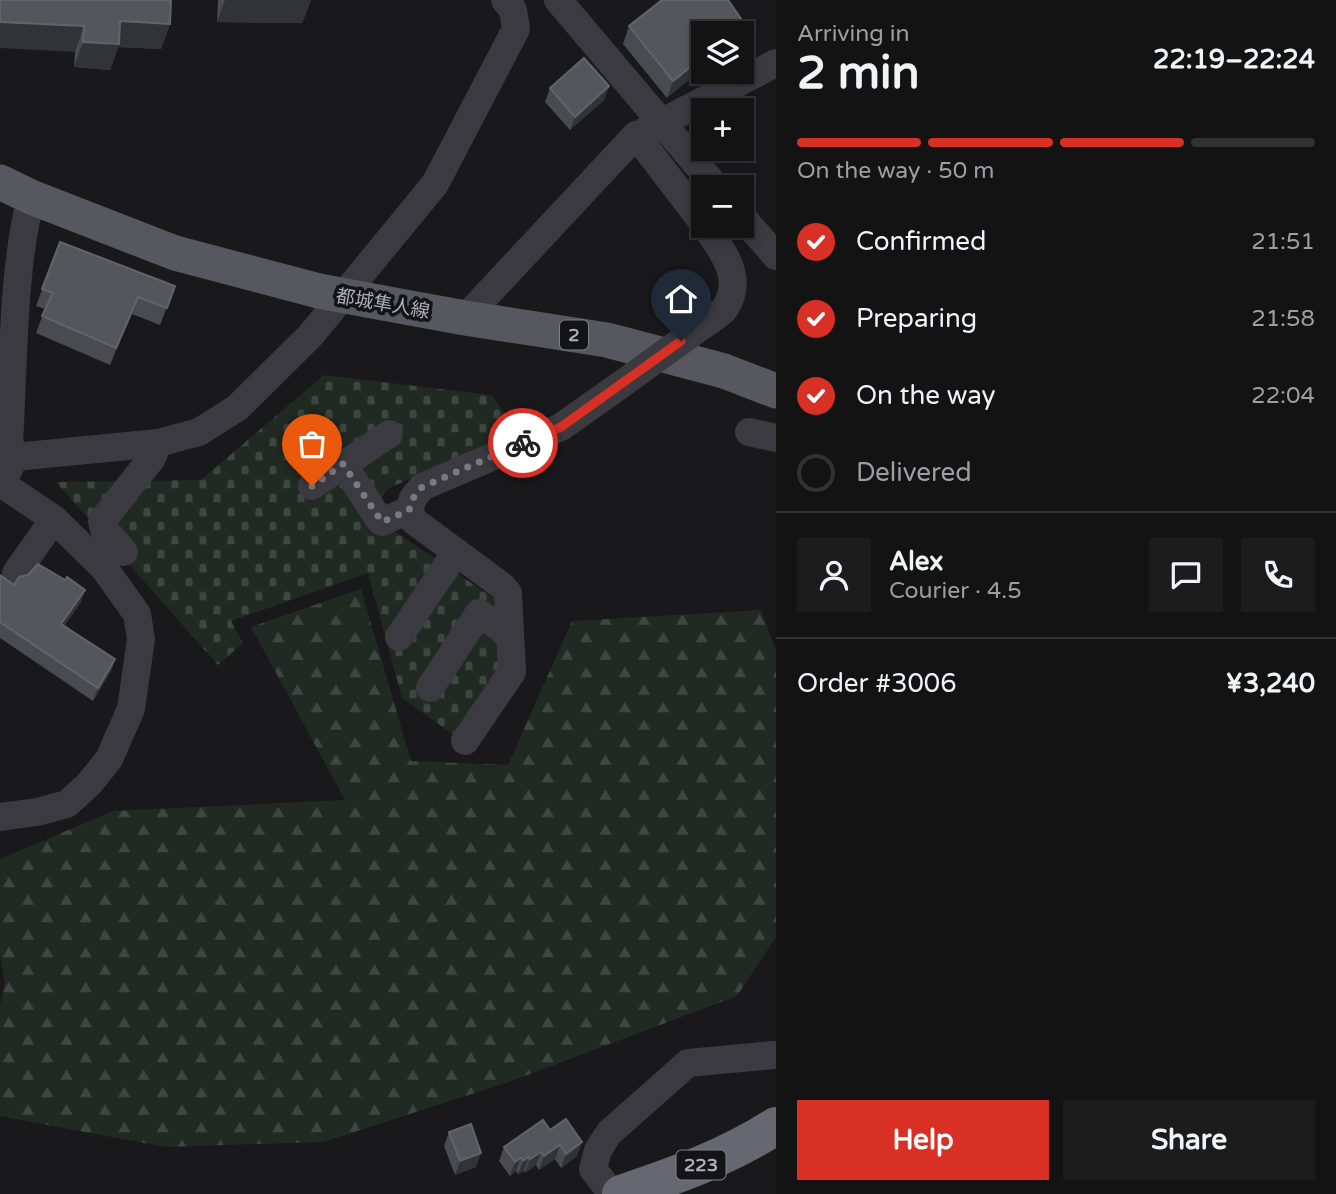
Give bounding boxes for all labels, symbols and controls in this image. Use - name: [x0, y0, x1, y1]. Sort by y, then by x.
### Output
- text: Arriving in: [797, 20, 910, 48]
- map controls: [691, 21, 754, 238]
- button: layers: [691, 21, 754, 84]
- text: 22:19–22:24: [1153, 44, 1315, 75]
- text: 2 min: [797, 46, 920, 101]
- button: +: [691, 98, 754, 161]
- text: On the way · 50 m: [797, 157, 994, 185]
- button: −: [691, 175, 754, 238]
- icon: check: [797, 223, 835, 261]
- text: Confirmed: [856, 226, 986, 257]
- text: 21:51: [1251, 228, 1315, 256]
- pin: [651, 269, 711, 341]
- icon: home: [662, 280, 700, 318]
- street label: 都城隼人線: [334, 285, 432, 323]
- icon: check: [797, 300, 835, 338]
- text: Preparing: [856, 303, 977, 334]
- text: 21:58: [1251, 305, 1315, 333]
- road number: 2: [560, 320, 588, 349]
- icon: check: [797, 377, 835, 415]
- text: On the way: [856, 380, 996, 411]
- text: 22:04: [1251, 382, 1315, 410]
- courier: [488, 408, 558, 478]
- pin: [282, 414, 342, 486]
- icon: bike: [504, 424, 542, 462]
- icon: bag: [293, 425, 331, 463]
- text: Delivered: [856, 457, 972, 488]
- button: person: [797, 538, 871, 612]
- button: chat: [1149, 538, 1223, 612]
- button: phone: [1241, 538, 1315, 612]
- text: Alex: [889, 546, 943, 577]
- text: Courier · 4.5: [889, 577, 1022, 605]
- text: Order #3006: [797, 668, 957, 699]
- text: ¥3,240: [1226, 668, 1315, 699]
- button: Help: [797, 1100, 1049, 1180]
- button: Share: [1063, 1100, 1315, 1180]
- road number: 223: [676, 1150, 726, 1180]

